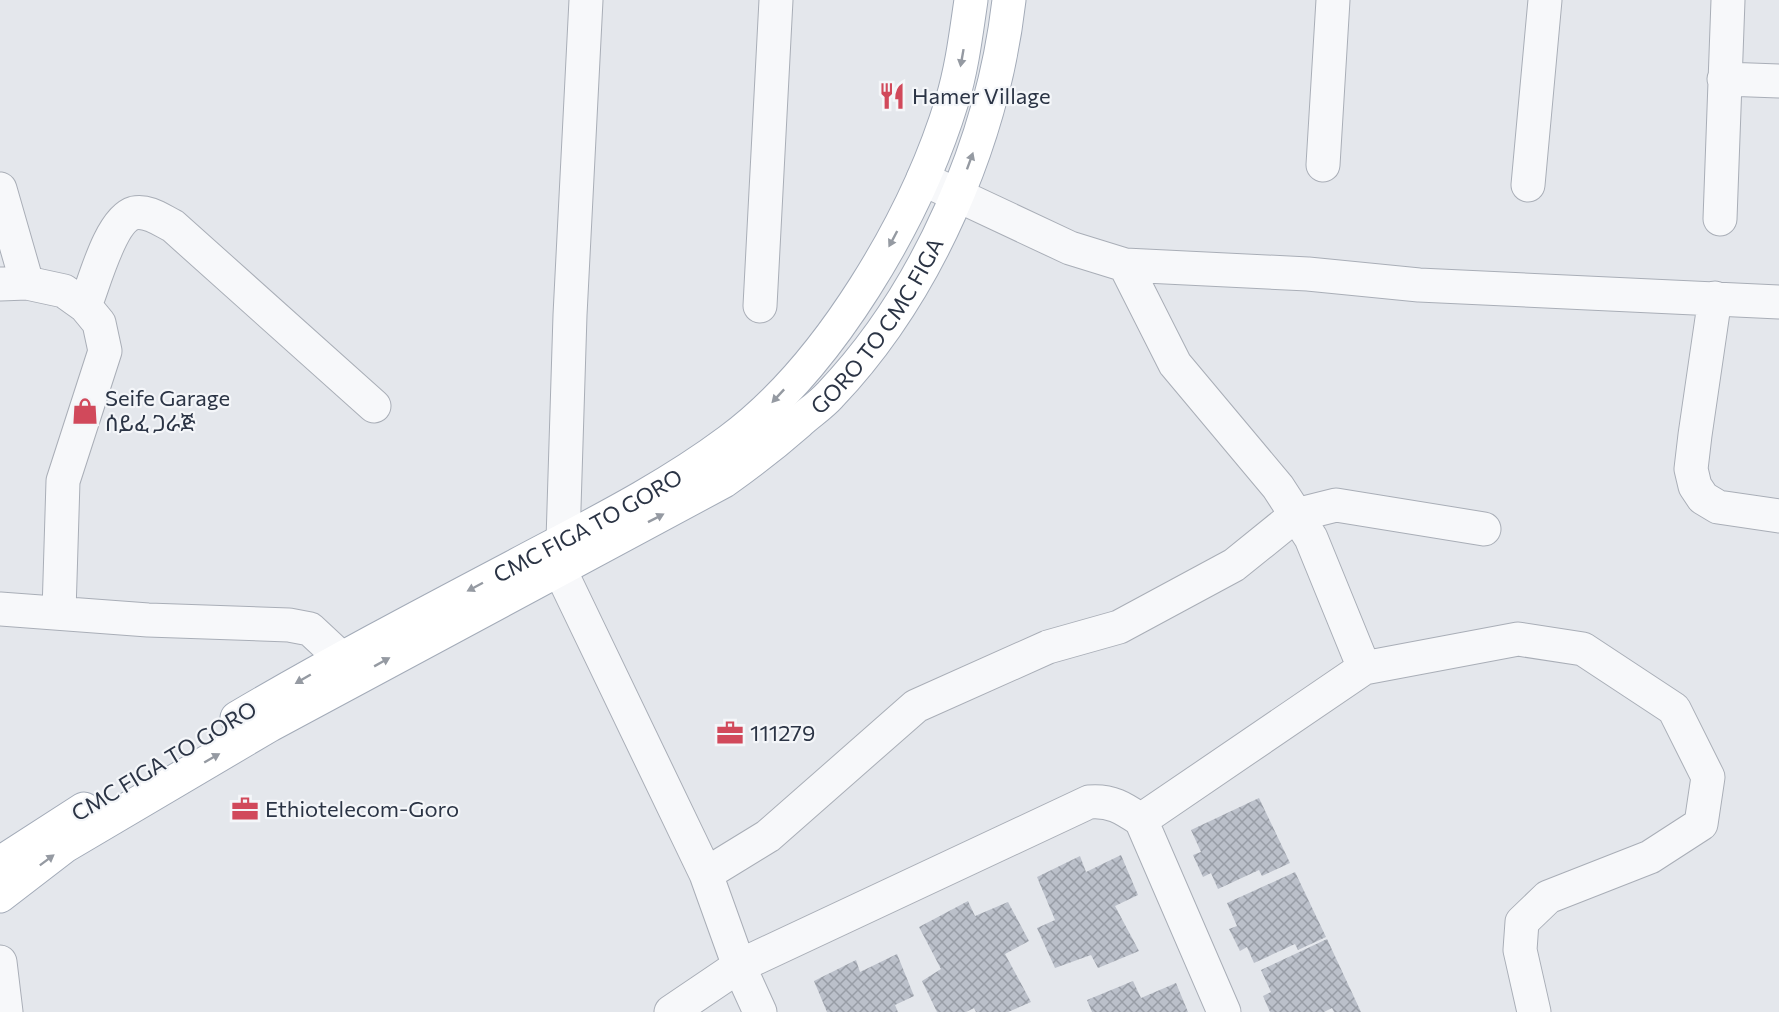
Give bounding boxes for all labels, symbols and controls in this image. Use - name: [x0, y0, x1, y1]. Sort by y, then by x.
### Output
- one-way arrow: [957, 48, 966, 67]
- restaurant icon: Hamer Village: [877, 81, 907, 111]
- place label: Hamer Village: [912, 82, 1051, 109]
- one-way arrow: [965, 151, 975, 169]
- one-way arrow: [888, 231, 898, 248]
- street label: GORO TO CMC FIGA: [805, 233, 949, 420]
- place label: Seife Garage ሰይፈ ጋራጅ: [105, 384, 230, 436]
- one-way arrow: [772, 388, 785, 403]
- shop icon: Seife Garage ሰይፈ ጋራጅ: [70, 396, 100, 426]
- street label: CMC FIGA TO GORO: [488, 463, 687, 588]
- one-way arrow: [648, 513, 665, 523]
- one-way arrow: [466, 582, 483, 592]
- one-way arrow: [374, 658, 391, 668]
- one-way arrow: [294, 674, 311, 684]
- street label: CMC FIGA TO GORO: [66, 695, 261, 827]
- office icon: 111279: [715, 718, 745, 748]
- place label: 111279: [750, 719, 815, 746]
- one-way arrow: [204, 753, 221, 763]
- office icon: Ethiotelecom-Goro: [230, 794, 260, 824]
- place label: Ethiotelecom-Goro: [265, 795, 459, 822]
- one-way arrow: [39, 855, 54, 867]

